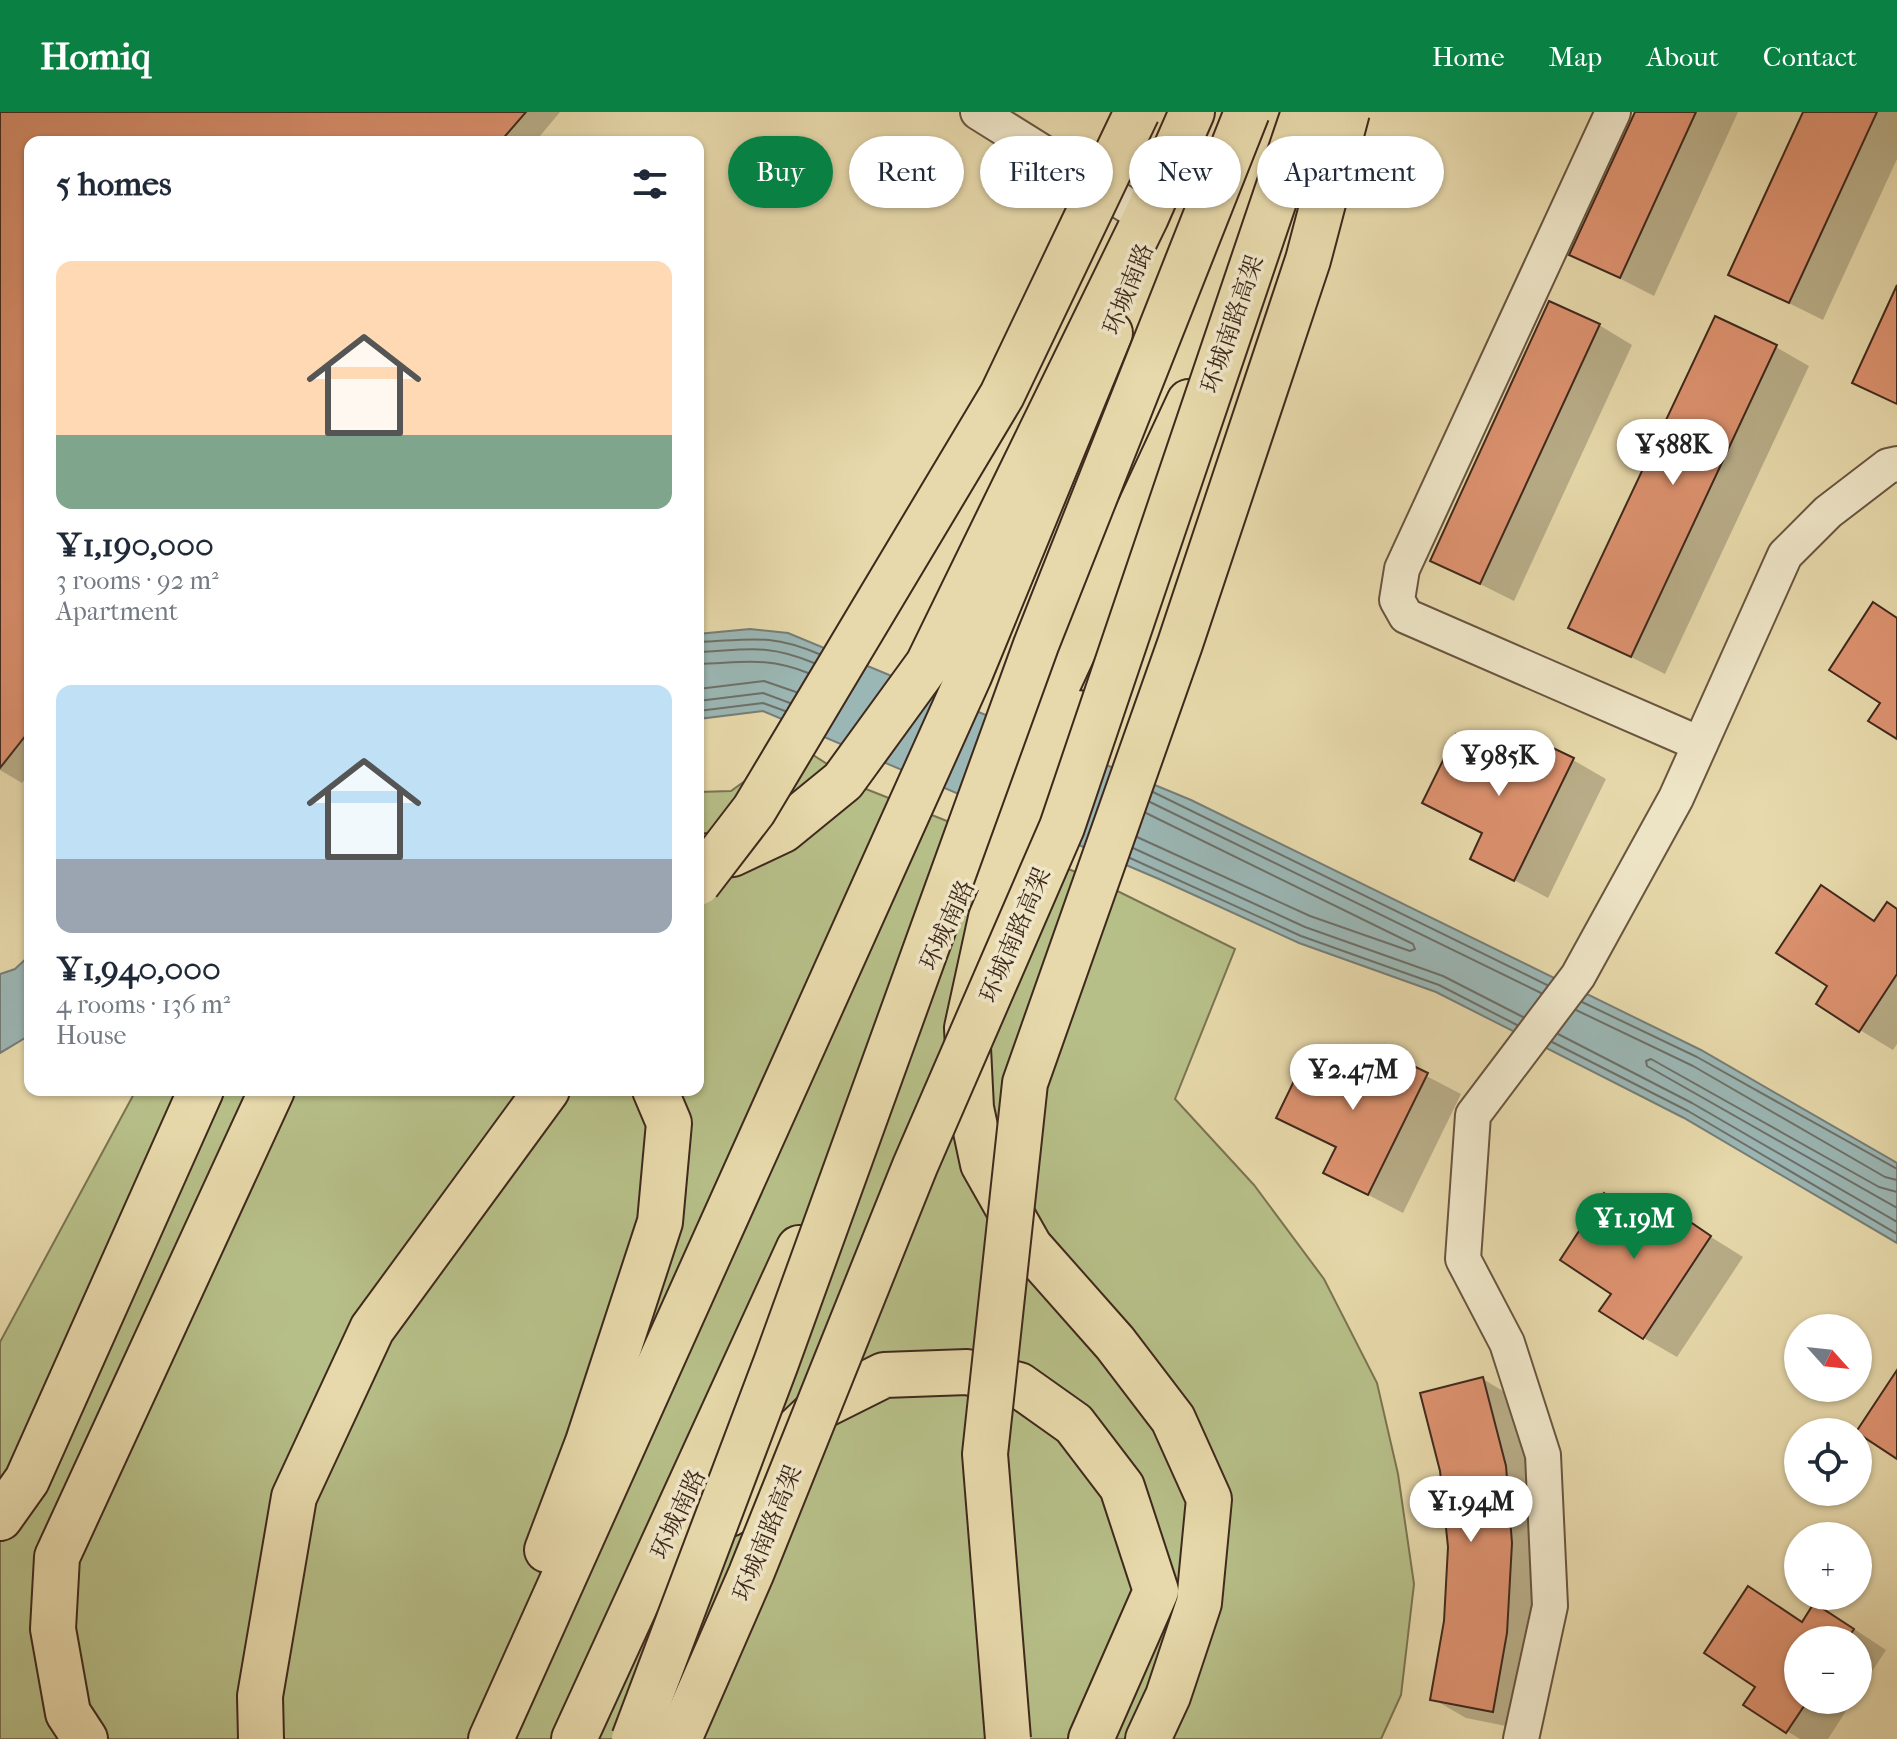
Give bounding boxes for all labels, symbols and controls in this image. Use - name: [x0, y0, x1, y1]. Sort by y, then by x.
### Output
- text: Homiq: [40, 34, 151, 79]
- text: Home: [1432, 40, 1505, 73]
- text: Map: [1549, 40, 1602, 73]
- text: About: [1646, 40, 1719, 73]
- text: Contact: [1763, 40, 1857, 73]
- chip: Buy: [728, 136, 833, 208]
- chip: Rent: [849, 136, 964, 208]
- chip: Filters: [980, 136, 1113, 208]
- chip: New: [1129, 136, 1241, 208]
- chip: Apartment: [1257, 136, 1444, 208]
- icon: filters: [628, 162, 672, 206]
- text: 5 homes: [56, 164, 171, 204]
- street label: 环城南路: [1097, 239, 1159, 339]
- street label: 环城南路高架: [1195, 251, 1269, 397]
- icon: home: [292, 313, 436, 457]
- pin: ¥588K: [1617, 419, 1729, 487]
- text: ¥588K: [1635, 429, 1711, 460]
- text: ¥1,190,000: [56, 525, 214, 565]
- text: 3 rooms · 92 m²: [56, 565, 219, 596]
- text: Apartment: [56, 596, 178, 627]
- pin: ¥985K: [1443, 730, 1555, 798]
- icon: home: [292, 737, 436, 881]
- text: ¥985K: [1460, 740, 1538, 771]
- street label: 环城南路高架: [974, 863, 1056, 1007]
- street label: 环城南路: [914, 876, 980, 974]
- text: ¥1,940,000: [56, 949, 221, 989]
- text: 4 rooms · 136 m²: [56, 989, 230, 1020]
- text: House: [56, 1020, 126, 1051]
- pin: ¥2.47M: [1288, 1044, 1418, 1112]
- text: ¥2.47M: [1308, 1054, 1398, 1085]
- pin: ¥1.19M: [1569, 1193, 1699, 1261]
- text: ¥1.19M: [1593, 1203, 1675, 1234]
- north arrow: [1784, 1314, 1872, 1402]
- map controls: [1784, 1314, 1872, 1714]
- button: locate: [1784, 1418, 1872, 1506]
- street label: 环城南路高架: [727, 1461, 807, 1605]
- street label: 环城南路: [645, 1465, 711, 1563]
- pin: ¥1.94M: [1406, 1476, 1536, 1544]
- text: ¥1.94M: [1428, 1486, 1514, 1517]
- button: +: [1784, 1522, 1872, 1610]
- button: −: [1784, 1626, 1872, 1714]

